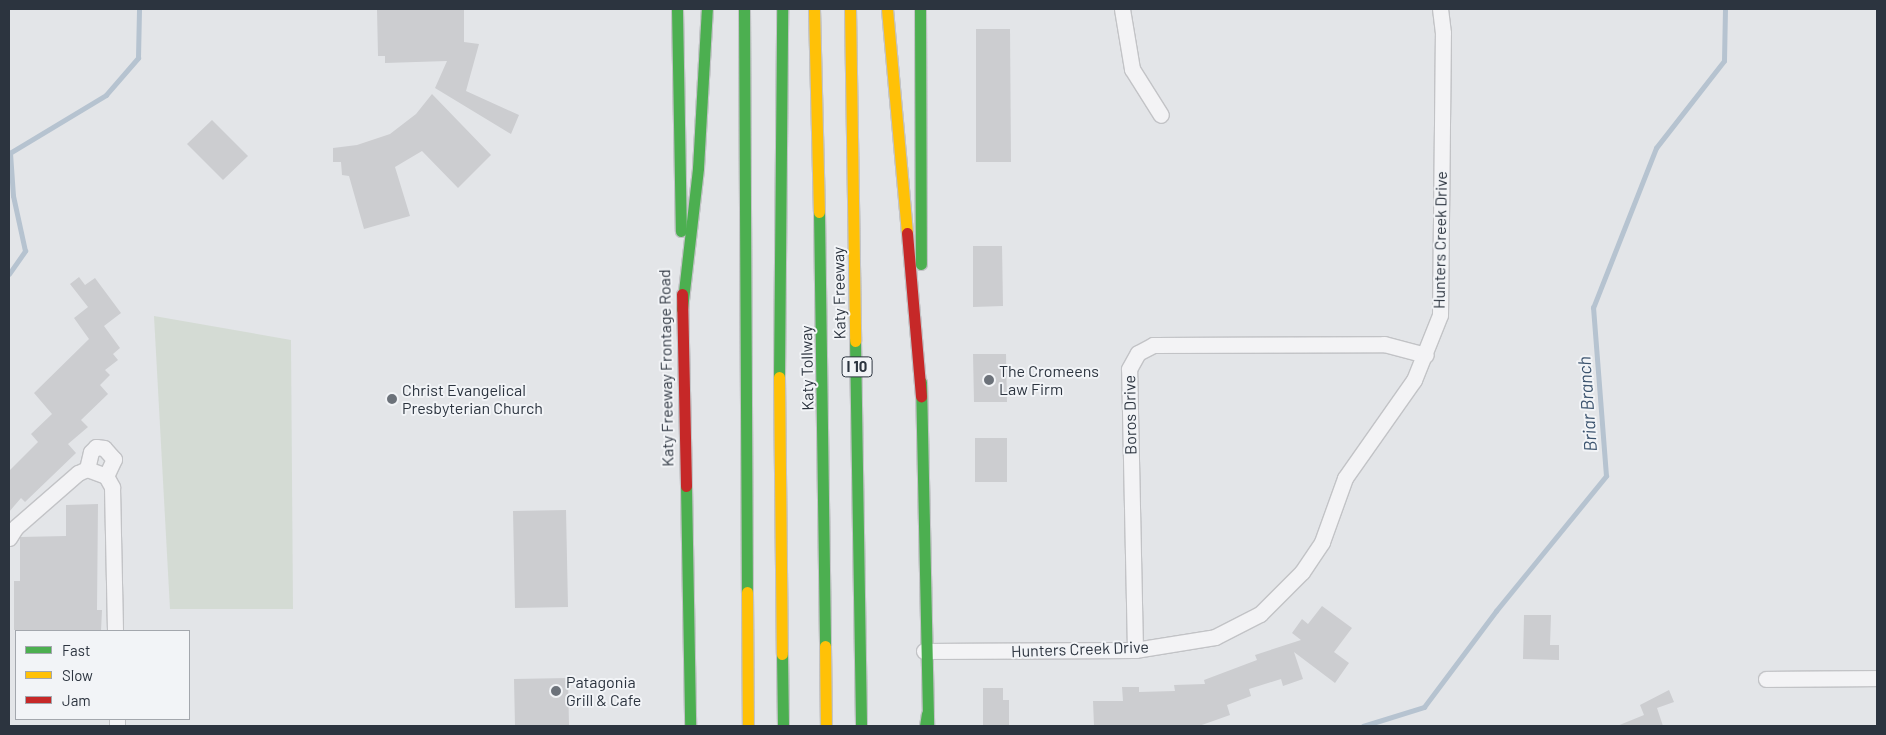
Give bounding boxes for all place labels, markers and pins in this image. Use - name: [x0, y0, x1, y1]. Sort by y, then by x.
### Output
- place label: The Cromeens Law Firm: [999, 361, 1099, 399]
- marker: The Cromeens Law Firm: [983, 374, 995, 386]
- place label: Christ Evangelical Presbyterian Church: [402, 380, 543, 418]
- marker: Christ Evangelical Presbyterian Church: [386, 393, 398, 405]
- place label: Patagonia Grill & Cafe: [566, 672, 641, 710]
- marker: Patagonia Grill & Cafe: [550, 685, 562, 697]

